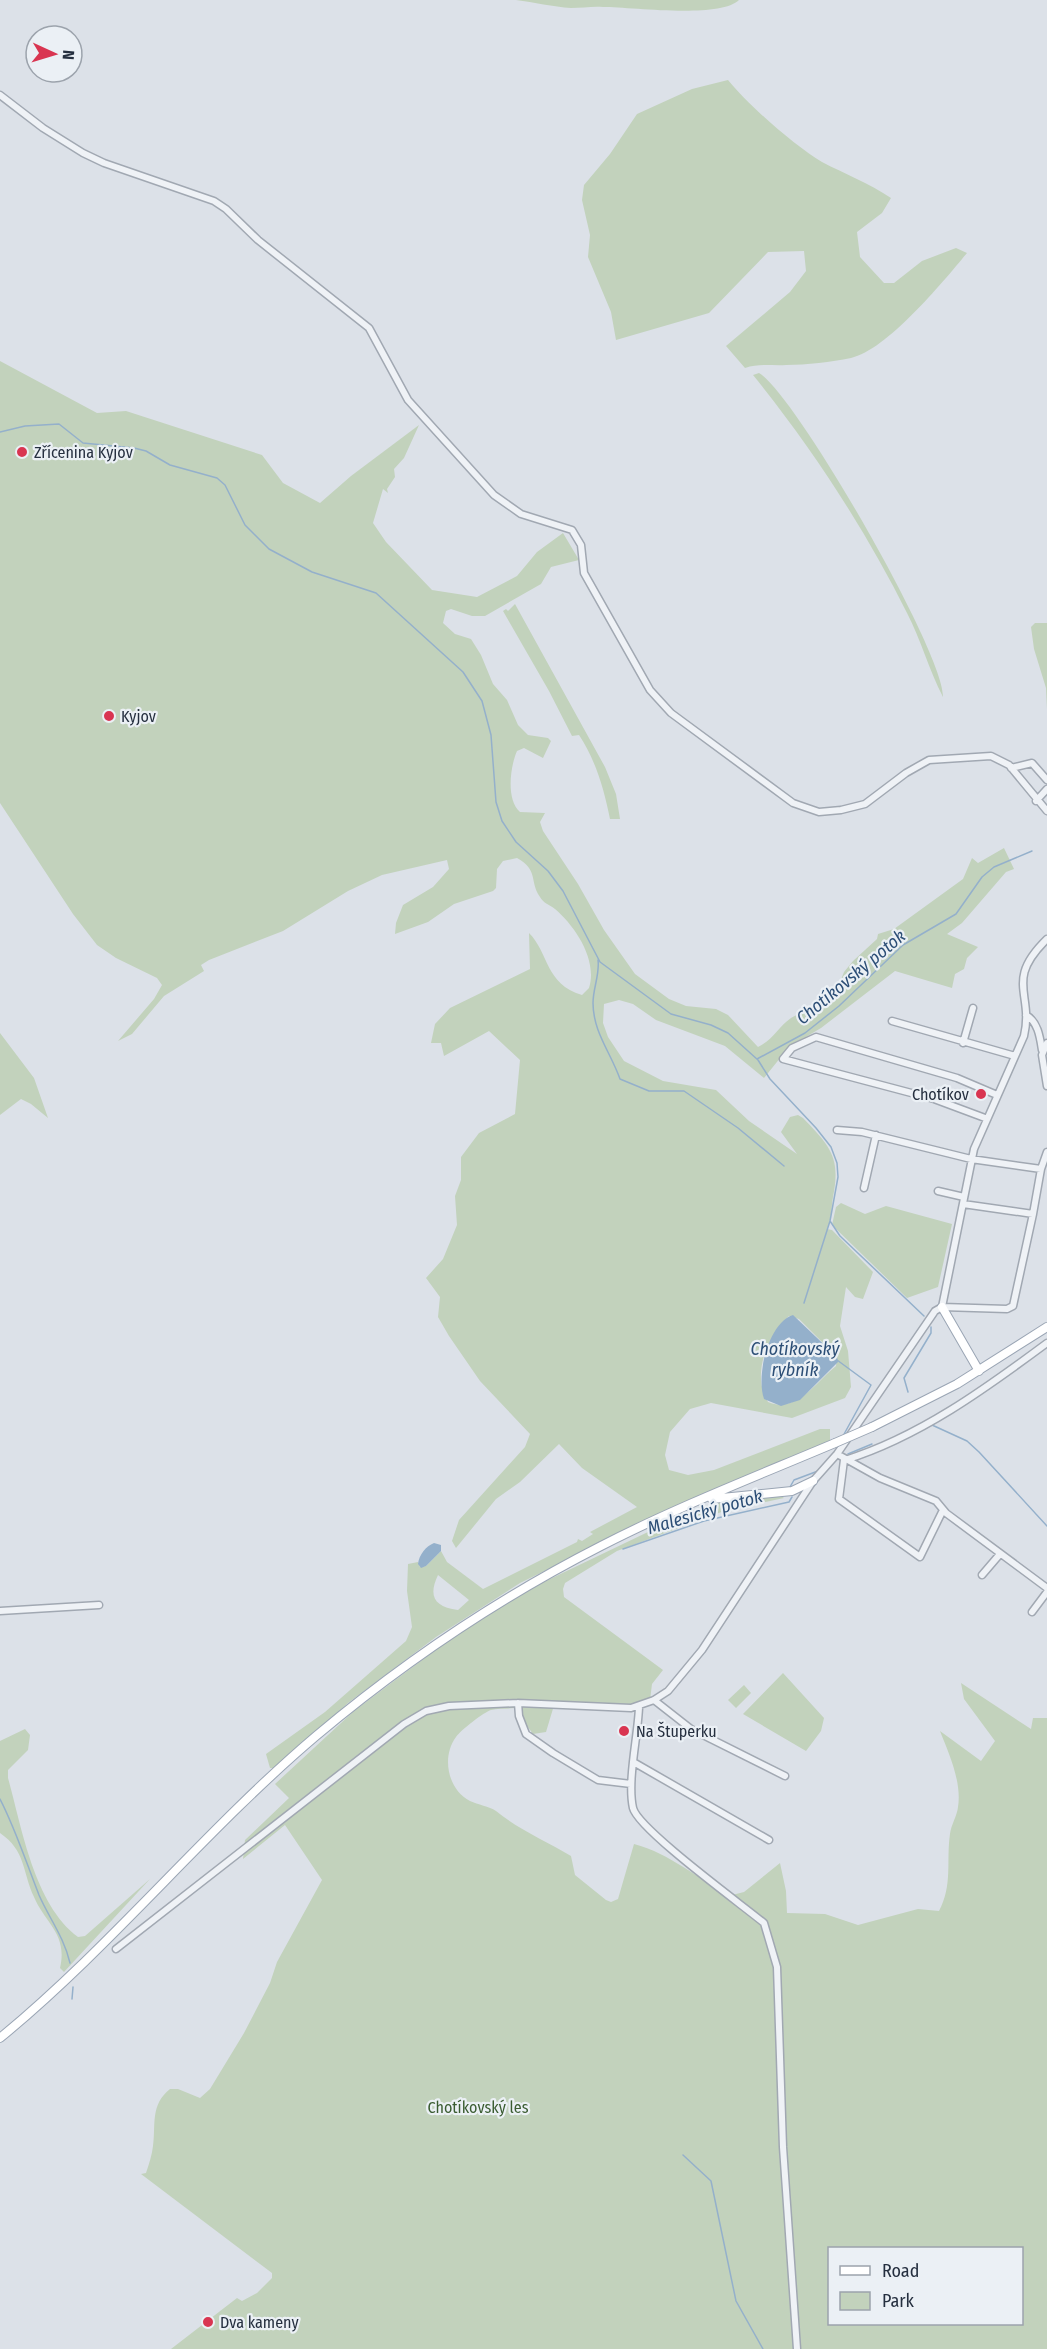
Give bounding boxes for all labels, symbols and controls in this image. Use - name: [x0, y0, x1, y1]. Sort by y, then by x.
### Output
- north arrow: [24, 24, 84, 84]
- text: N: [59, 50, 78, 60]
- place label: Zřícenina Kyjov: [34, 443, 133, 462]
- marker: Zřícenina Kyjov: [15, 445, 29, 459]
- place label: Kyjov: [121, 707, 156, 726]
- marker: Kyjov: [102, 709, 116, 723]
- water label: Chotíkovský potok: [792, 925, 910, 1029]
- place label: Chotíkov: [912, 1085, 969, 1104]
- marker: Chotíkov: [974, 1087, 988, 1101]
- water label: Chotíkovský rybník: [750, 1338, 841, 1381]
- water label: Malesický potok: [645, 1485, 765, 1539]
- place label: Na Štuperku: [636, 1721, 717, 1741]
- marker: Na Štuperku: [617, 1724, 631, 1738]
- park label: Chotíkovský les: [427, 2098, 529, 2117]
- legend: [828, 2247, 1023, 2325]
- text: Road: [882, 2260, 919, 2282]
- text: Park: [882, 2290, 915, 2312]
- place label: Dva kameny: [220, 2313, 299, 2332]
- marker: Dva kameny: [201, 2315, 215, 2329]

